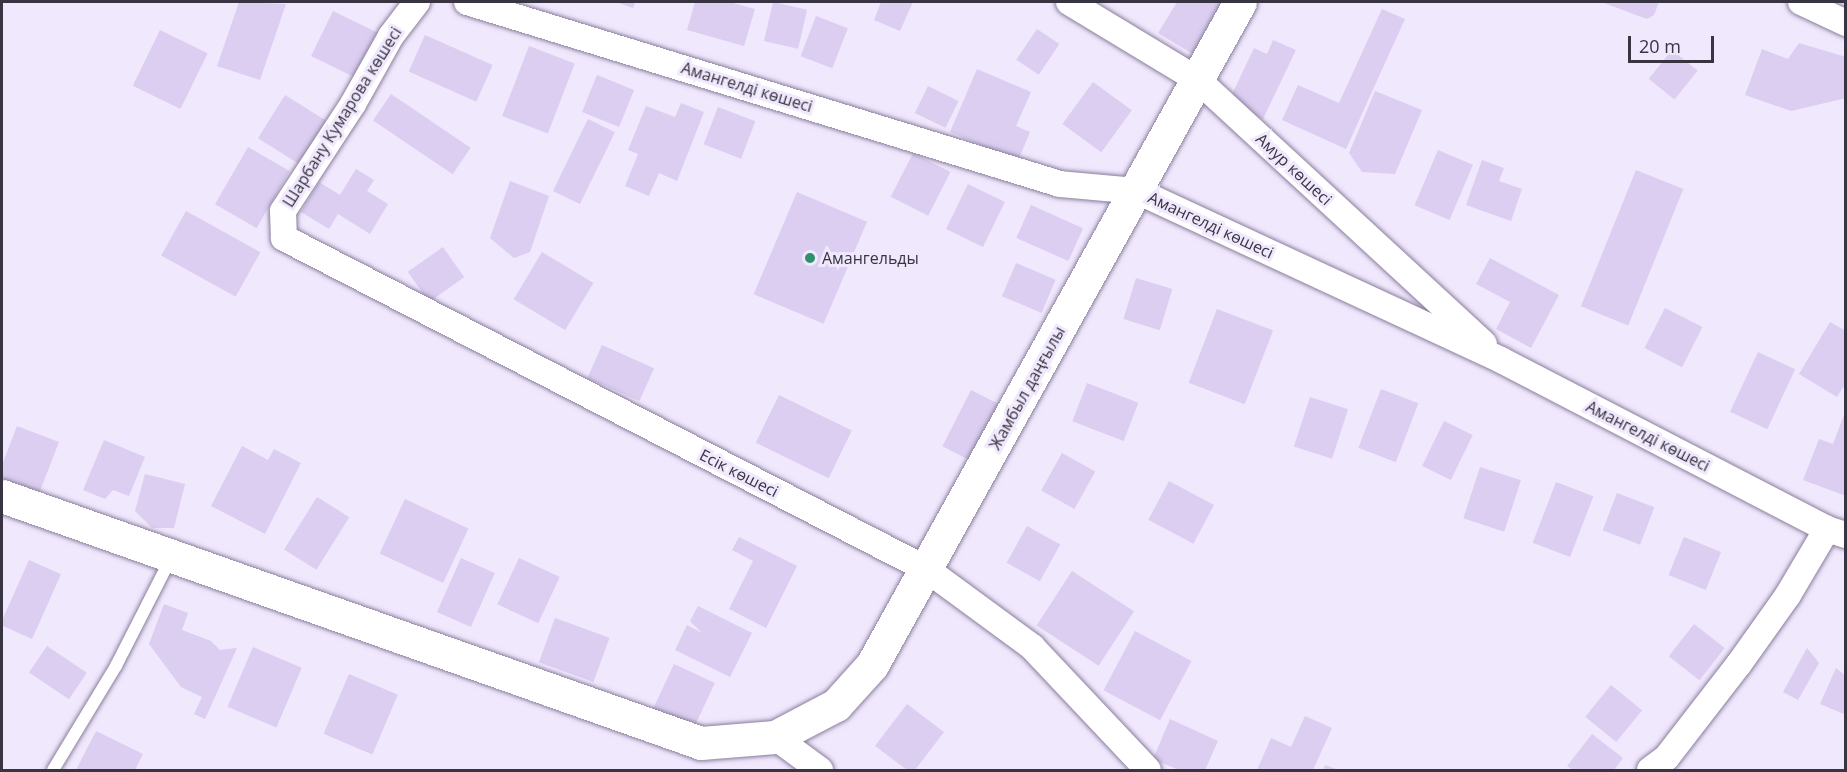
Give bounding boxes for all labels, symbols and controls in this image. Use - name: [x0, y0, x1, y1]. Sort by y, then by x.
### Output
- street label: Шарбану Кумарова көшесі: [279, 23, 405, 211]
- scale bar: [1631, 24, 1716, 62]
- text: 20 m: [1639, 34, 1681, 58]
- street label: Амангелді көшесі: [679, 58, 815, 116]
- street label: Амур көшесі: [1252, 129, 1336, 209]
- street label: Амангелді көшесі: [1145, 188, 1277, 262]
- place label: Амангельды: [822, 248, 919, 268]
- marker: Амангельды: [803, 251, 817, 265]
- street label: Жамбыл даңғылы: [985, 323, 1069, 453]
- street label: Амангелді көшесі: [1583, 397, 1713, 475]
- street label: Есік көшесі: [696, 445, 782, 501]

